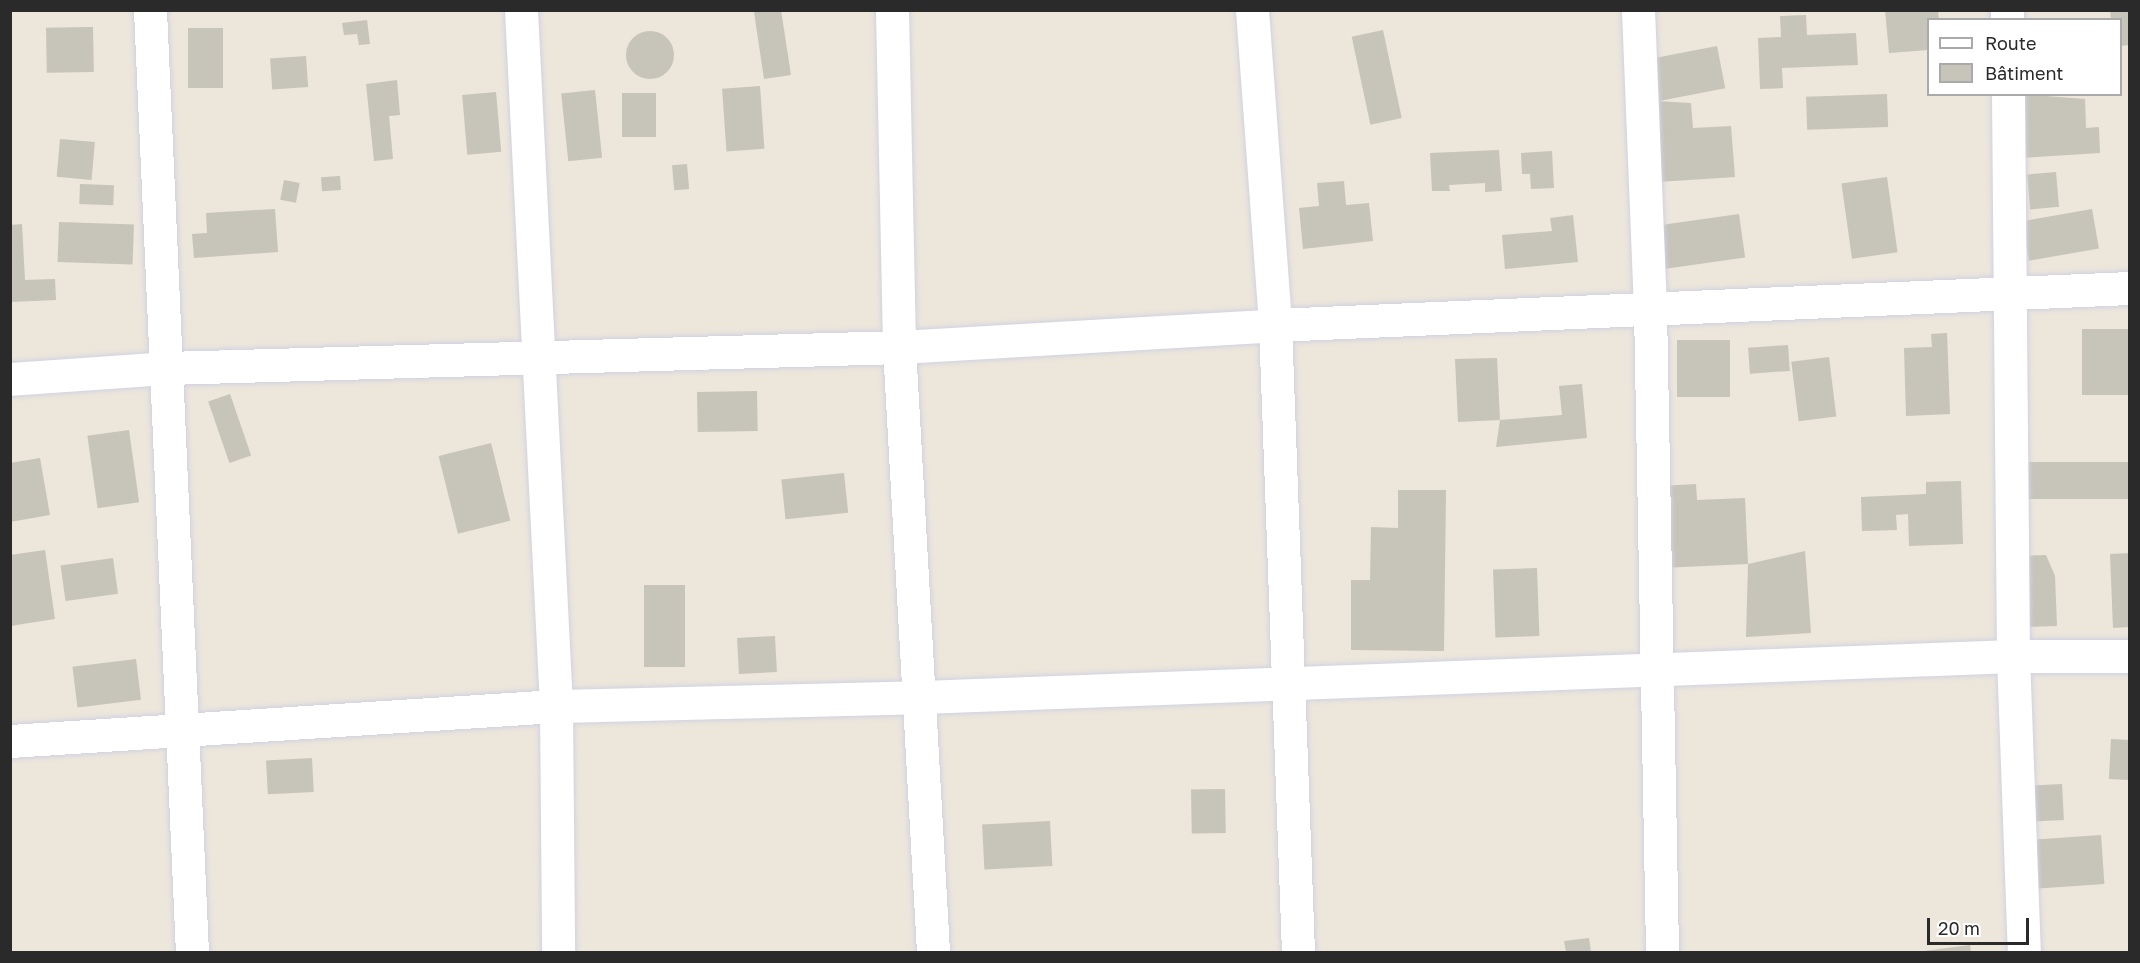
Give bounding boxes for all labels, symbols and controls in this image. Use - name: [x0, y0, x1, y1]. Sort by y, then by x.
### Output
- legend: [1927, 18, 2122, 96]
- text: Route: [1985, 32, 2036, 54]
- text: Bâtiment: [1985, 62, 2064, 84]
- scale bar: [1930, 906, 2032, 944]
- text: 20 m: [1938, 917, 1980, 939]

